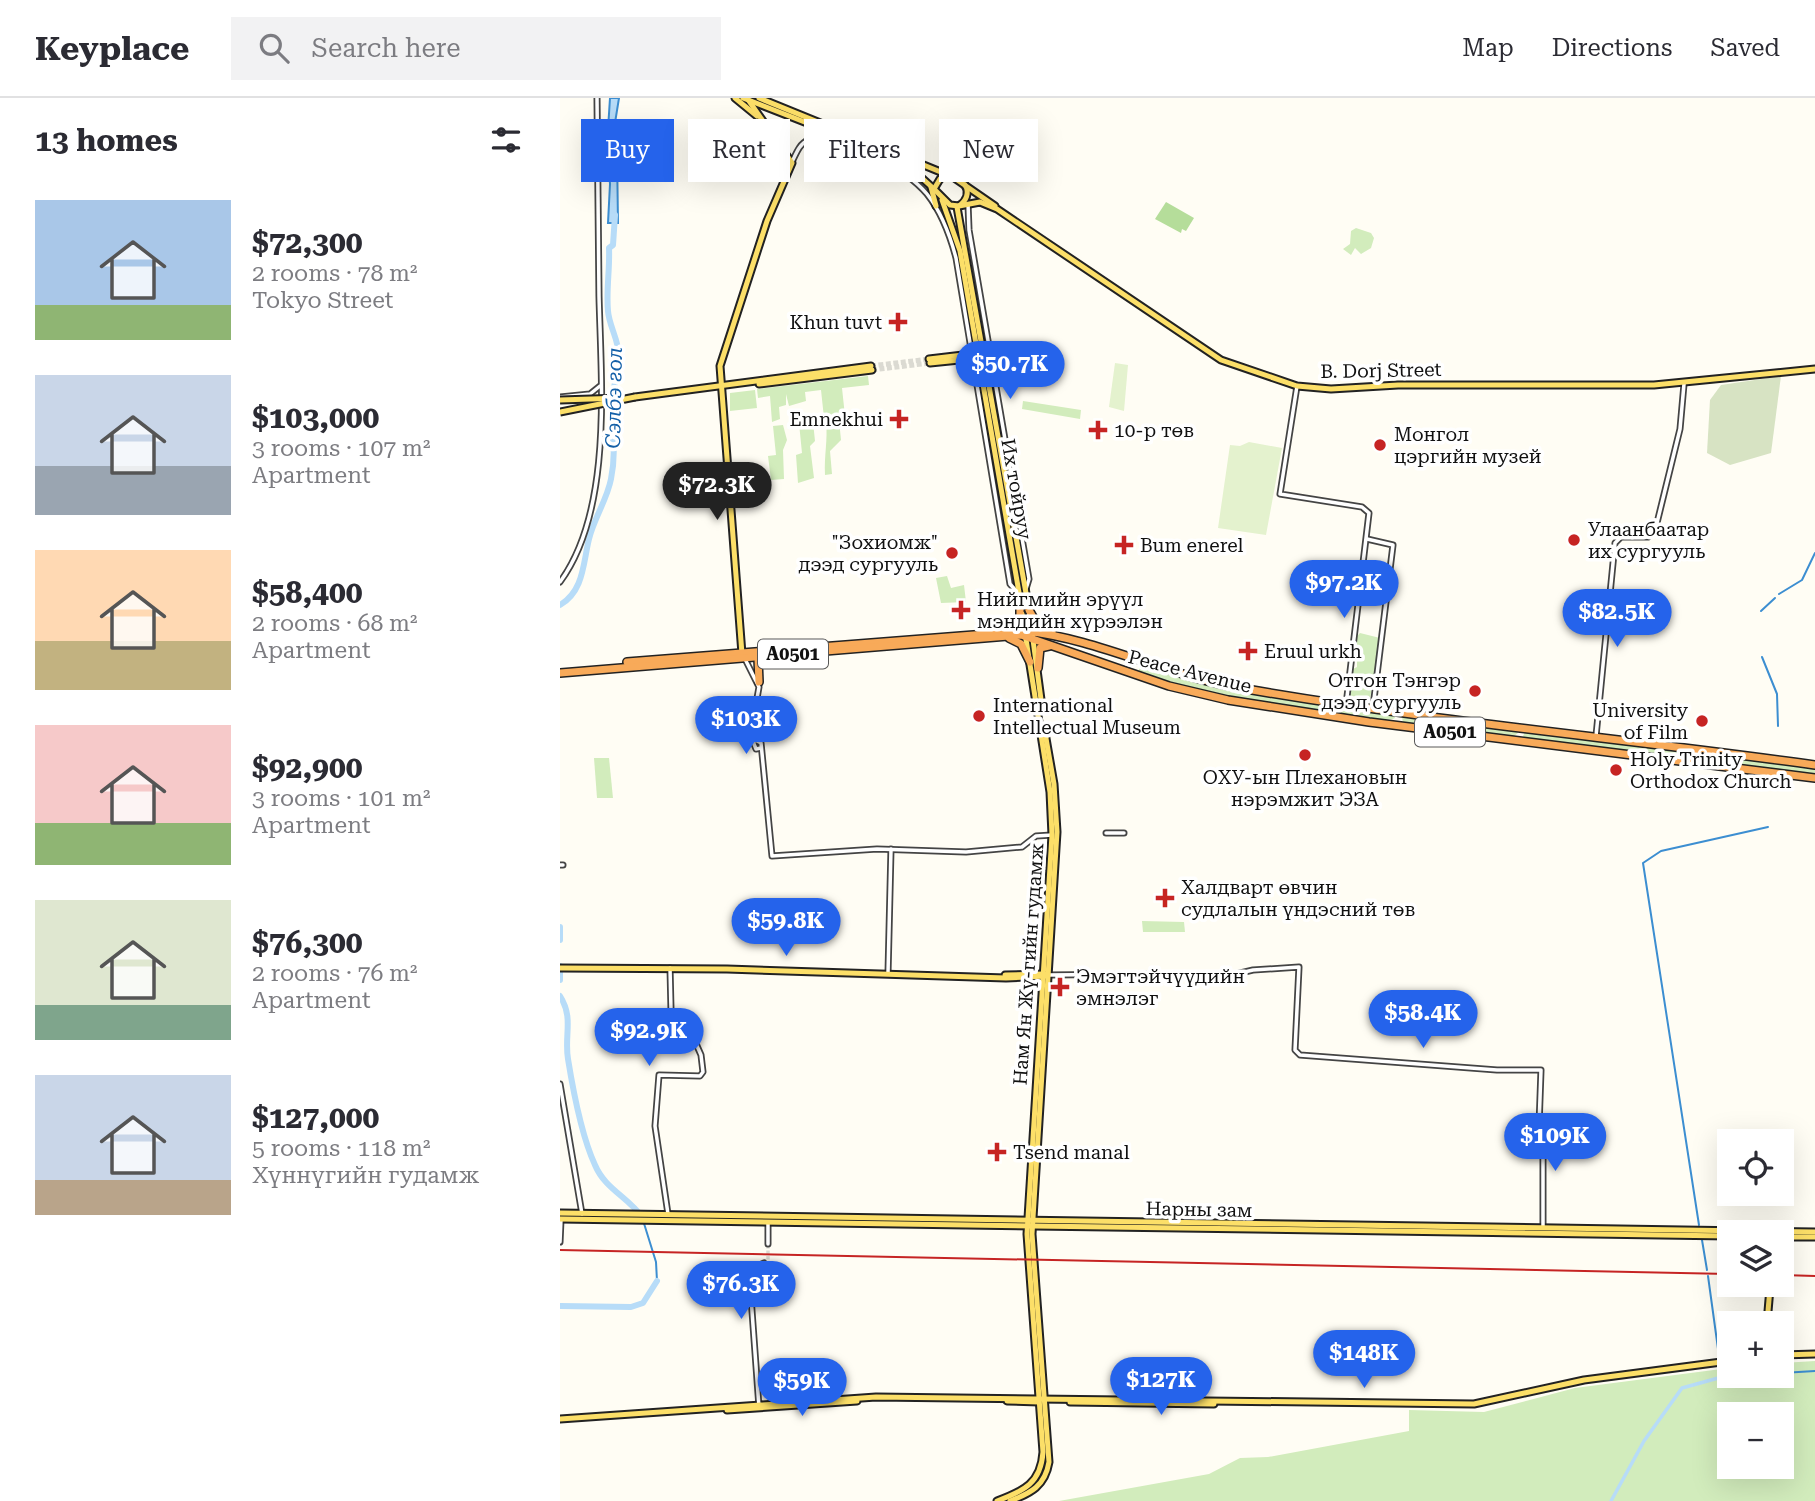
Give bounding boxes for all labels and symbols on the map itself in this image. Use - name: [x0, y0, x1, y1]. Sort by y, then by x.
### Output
- place label: Khun tuvt: [790, 311, 882, 334]
- marker: Khun tuvt: [888, 312, 908, 332]
- pin: $50.7K: [953, 342, 1067, 401]
- water label: Сэлбэ гол: [601, 347, 627, 449]
- street label: B. Dorj Street: [1320, 358, 1442, 383]
- place label: Emnekhui: [789, 408, 883, 431]
- marker: Emnekhui: [889, 409, 909, 429]
- place label: 10-р төв: [1114, 419, 1194, 442]
- marker: 10-р төв: [1088, 420, 1108, 440]
- place label: Монгол цэргийн музей: [1394, 423, 1542, 468]
- street label: Их тойруу: [996, 437, 1037, 542]
- marker: Монгол цэргийн музей: [1372, 437, 1388, 453]
- pin: $72.3K: [660, 462, 774, 522]
- place label: Улаанбаатар их сургууль: [1588, 518, 1709, 563]
- place label: "Зохиомж" дээд сургууль: [799, 531, 938, 576]
- marker: Улаанбаатар их сургууль: [1566, 532, 1582, 548]
- place label: Bum enerel: [1140, 534, 1243, 557]
- marker: Bum enerel: [1114, 535, 1134, 555]
- marker: "Зохиомж" дээд сургууль: [944, 545, 960, 561]
- pin: $97.2K: [1287, 560, 1401, 620]
- place label: Нийгмийн эрүүл мэндийн хүрээлэн: [977, 588, 1163, 633]
- pin: $82.5K: [1560, 589, 1674, 649]
- marker: Нийгмийн эрүүл мэндийн хүрээлэн: [951, 600, 971, 620]
- road number: A0501: [758, 640, 828, 668]
- place label: Eruul urkh: [1264, 640, 1362, 663]
- marker: Eruul urkh: [1238, 641, 1258, 661]
- street label: Peace Avenue: [1126, 645, 1254, 698]
- place label: Отгон Тэнгэр дээд сургууль: [1322, 669, 1461, 714]
- marker: Отгон Тэнгэр дээд сургууль: [1467, 683, 1483, 699]
- place label: International Intellectual Museum: [993, 694, 1181, 739]
- pin: $103K: [697, 696, 795, 756]
- place label: University of Film: [1592, 699, 1689, 744]
- marker: International Intellectual Museum: [971, 708, 987, 724]
- marker: University of Film: [1694, 713, 1710, 729]
- road number: A0501: [1415, 718, 1485, 746]
- marker: ОХУ-ын Плехановын нэрэмжит ЭЗА: [1297, 747, 1313, 763]
- place label: Holy Trinity Orthodox Church: [1630, 748, 1792, 793]
- marker: Holy Trinity Orthodox Church: [1608, 762, 1624, 778]
- place label: ОХУ-ын Плехановын нэрэмжит ЭЗА: [1203, 766, 1407, 811]
- street label: Нам Ян Жү-гийн гудамж: [1009, 842, 1048, 1086]
- place label: Халдварт өвчин судлалын үндэсний төв: [1181, 876, 1415, 921]
- marker: Халдварт өвчин судлалын үндэсний төв: [1155, 888, 1175, 908]
- pin: $59.8K: [729, 898, 843, 958]
- place label: Эмэгтэйчүүдийн эмнэлэг: [1076, 965, 1245, 1010]
- marker: Эмэгтэйчүүдийн эмнэлэг: [1050, 977, 1070, 997]
- pin: $58.4K: [1366, 990, 1480, 1050]
- pin: $92.9K: [592, 1009, 706, 1068]
- pin: $109K: [1506, 1114, 1604, 1173]
- place label: Tsend manal: [1013, 1141, 1130, 1164]
- marker: Tsend manal: [987, 1142, 1007, 1162]
- street label: Нарны зам: [1145, 1197, 1252, 1222]
- pin: $76.3K: [684, 1262, 798, 1321]
- pin: $148K: [1315, 1330, 1413, 1390]
- pin: $59K: [761, 1358, 843, 1418]
- pin: $127K: [1112, 1358, 1210, 1417]

